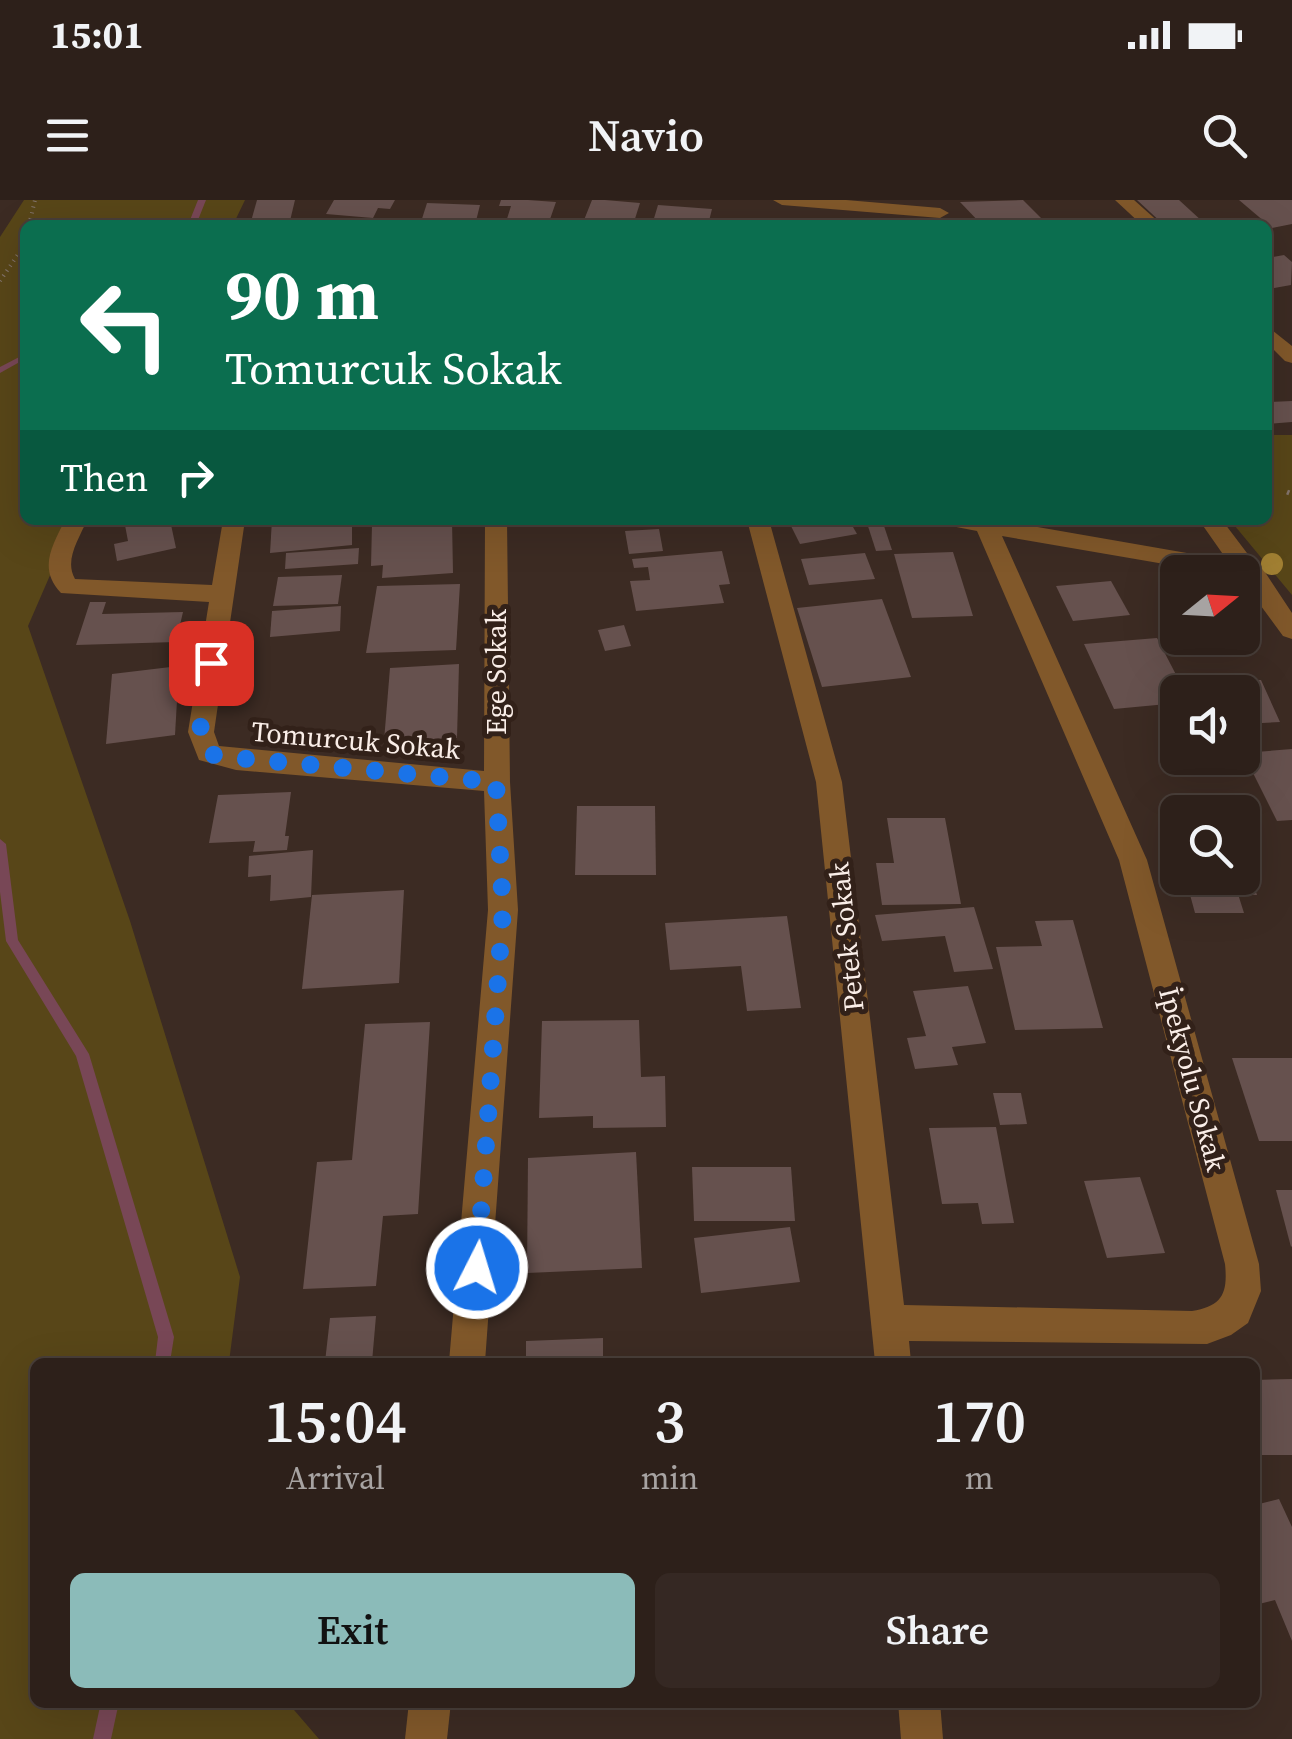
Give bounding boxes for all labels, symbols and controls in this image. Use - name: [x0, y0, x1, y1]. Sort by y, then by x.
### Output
- text: 15:01: [50, 9, 144, 61]
- text: Navio: [588, 104, 704, 166]
- icon: menu: [40, 108, 95, 163]
- icon: search: [1197, 108, 1252, 163]
- text: 90 m: [225, 246, 379, 342]
- icon: left: [60, 260, 190, 390]
- text: Tomurcuk Sokak: [225, 337, 562, 399]
- icon: right: [168, 450, 223, 505]
- text: Then: [60, 452, 148, 504]
- north arrow: [1160, 555, 1260, 655]
- map controls: [1160, 555, 1260, 895]
- street label: Ege Sokak: [477, 608, 515, 735]
- pin: [169, 621, 254, 706]
- icon: arrive: [184, 636, 239, 691]
- button: sound: [1160, 675, 1260, 775]
- street label: Tomurcuk Sokak: [250, 712, 463, 768]
- button: search: [1160, 795, 1260, 895]
- street label: Petek Sokak: [819, 860, 873, 1013]
- street label: İpekyolu Sokak: [1150, 983, 1236, 1176]
- position arrow: [425, 1216, 529, 1320]
- text: 15:04: [264, 1380, 407, 1462]
- text: 3: [654, 1380, 685, 1462]
- text: 170: [932, 1380, 1026, 1462]
- text: Arrival: [286, 1456, 385, 1500]
- text: min: [641, 1456, 698, 1500]
- text: m: [965, 1456, 994, 1500]
- button: Exit: [70, 1573, 635, 1688]
- button: Share: [655, 1573, 1220, 1688]

